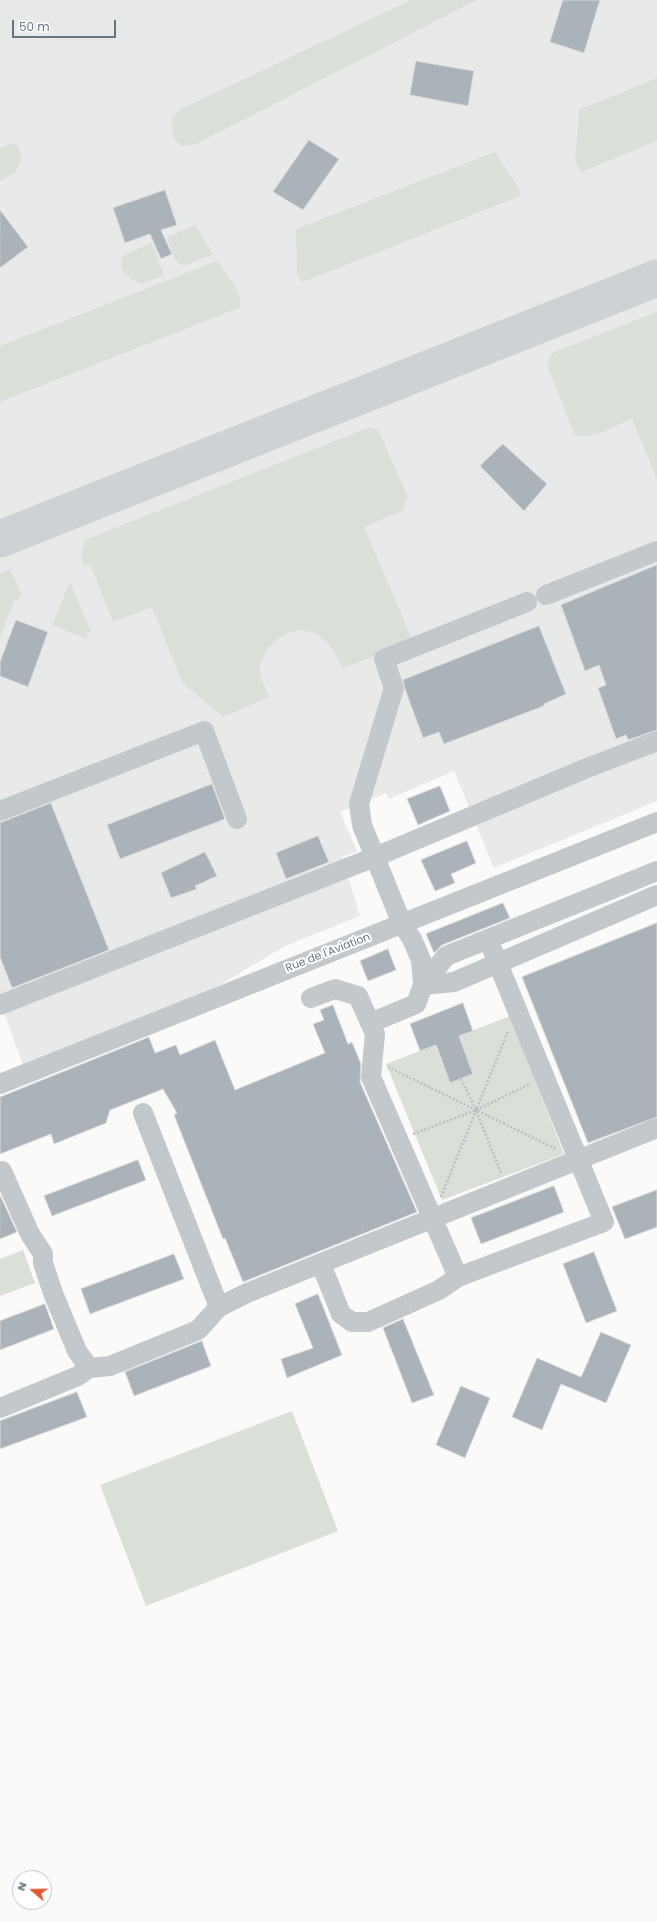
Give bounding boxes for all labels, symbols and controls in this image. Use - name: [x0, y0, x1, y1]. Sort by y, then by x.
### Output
- scale bar: [14, 12, 118, 38]
- text: 50 m: [19, 18, 50, 35]
- street label: Rue de l'Aviation: [284, 931, 372, 975]
- north arrow: [12, 1870, 52, 1910]
- text: N: [13, 1880, 31, 1893]

